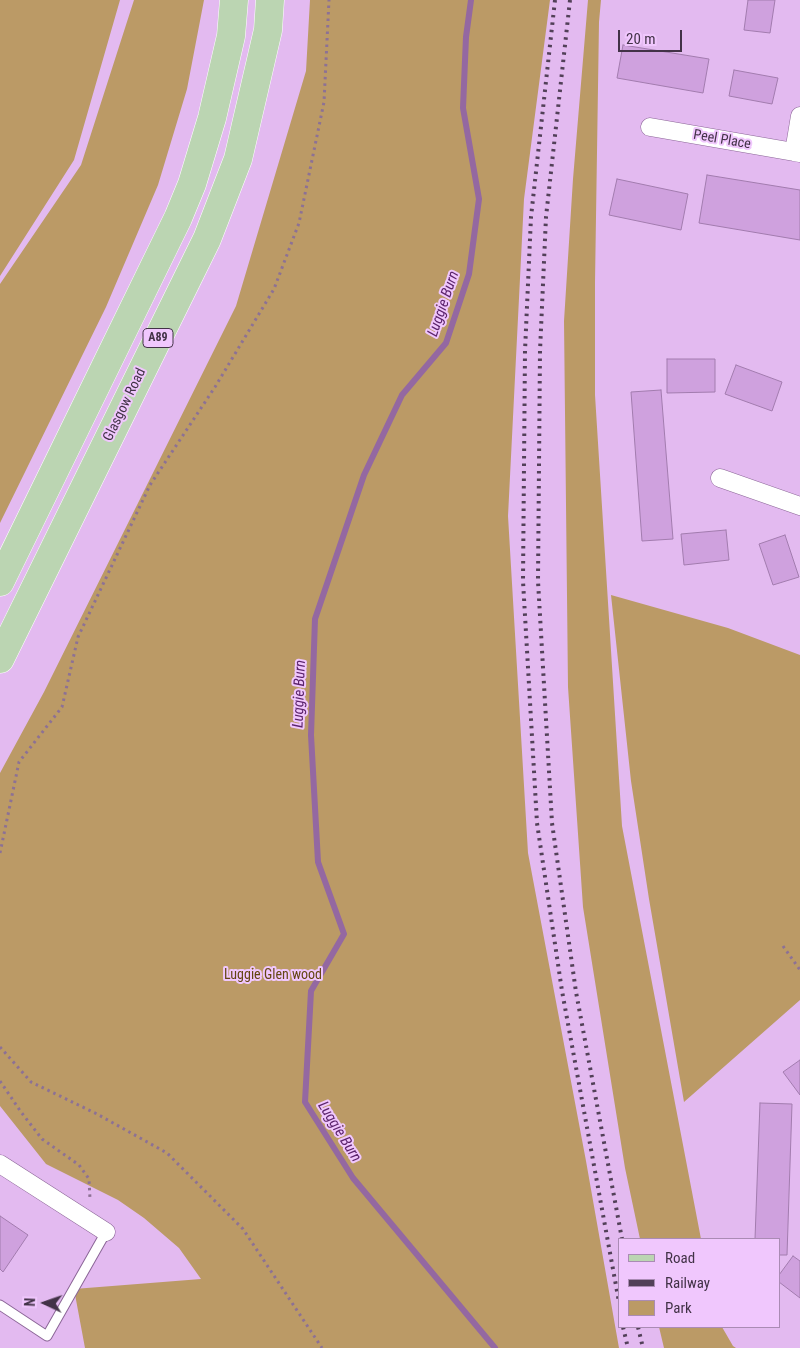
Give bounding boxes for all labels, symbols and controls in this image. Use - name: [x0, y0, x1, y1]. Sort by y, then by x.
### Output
- scale bar: [620, 20, 684, 52]
- text: 20 m: [626, 30, 656, 48]
- street label: Peel Place: [692, 127, 752, 153]
- water label: Luggie Burn: [424, 269, 464, 339]
- road number: A89: [143, 328, 173, 348]
- street label: Glasgow Road: [100, 366, 150, 444]
- water label: Luggie Burn: [290, 660, 310, 728]
- park label: Luggie Glen wood: [224, 967, 322, 983]
- water label: Luggie Burn: [313, 1098, 365, 1166]
- legend: [618, 1238, 780, 1328]
- text: Road: [665, 1249, 695, 1267]
- text: Railway: [665, 1274, 710, 1292]
- north arrow: [20, 1278, 70, 1328]
- text: N: [22, 1298, 38, 1307]
- text: Park: [665, 1299, 692, 1317]

